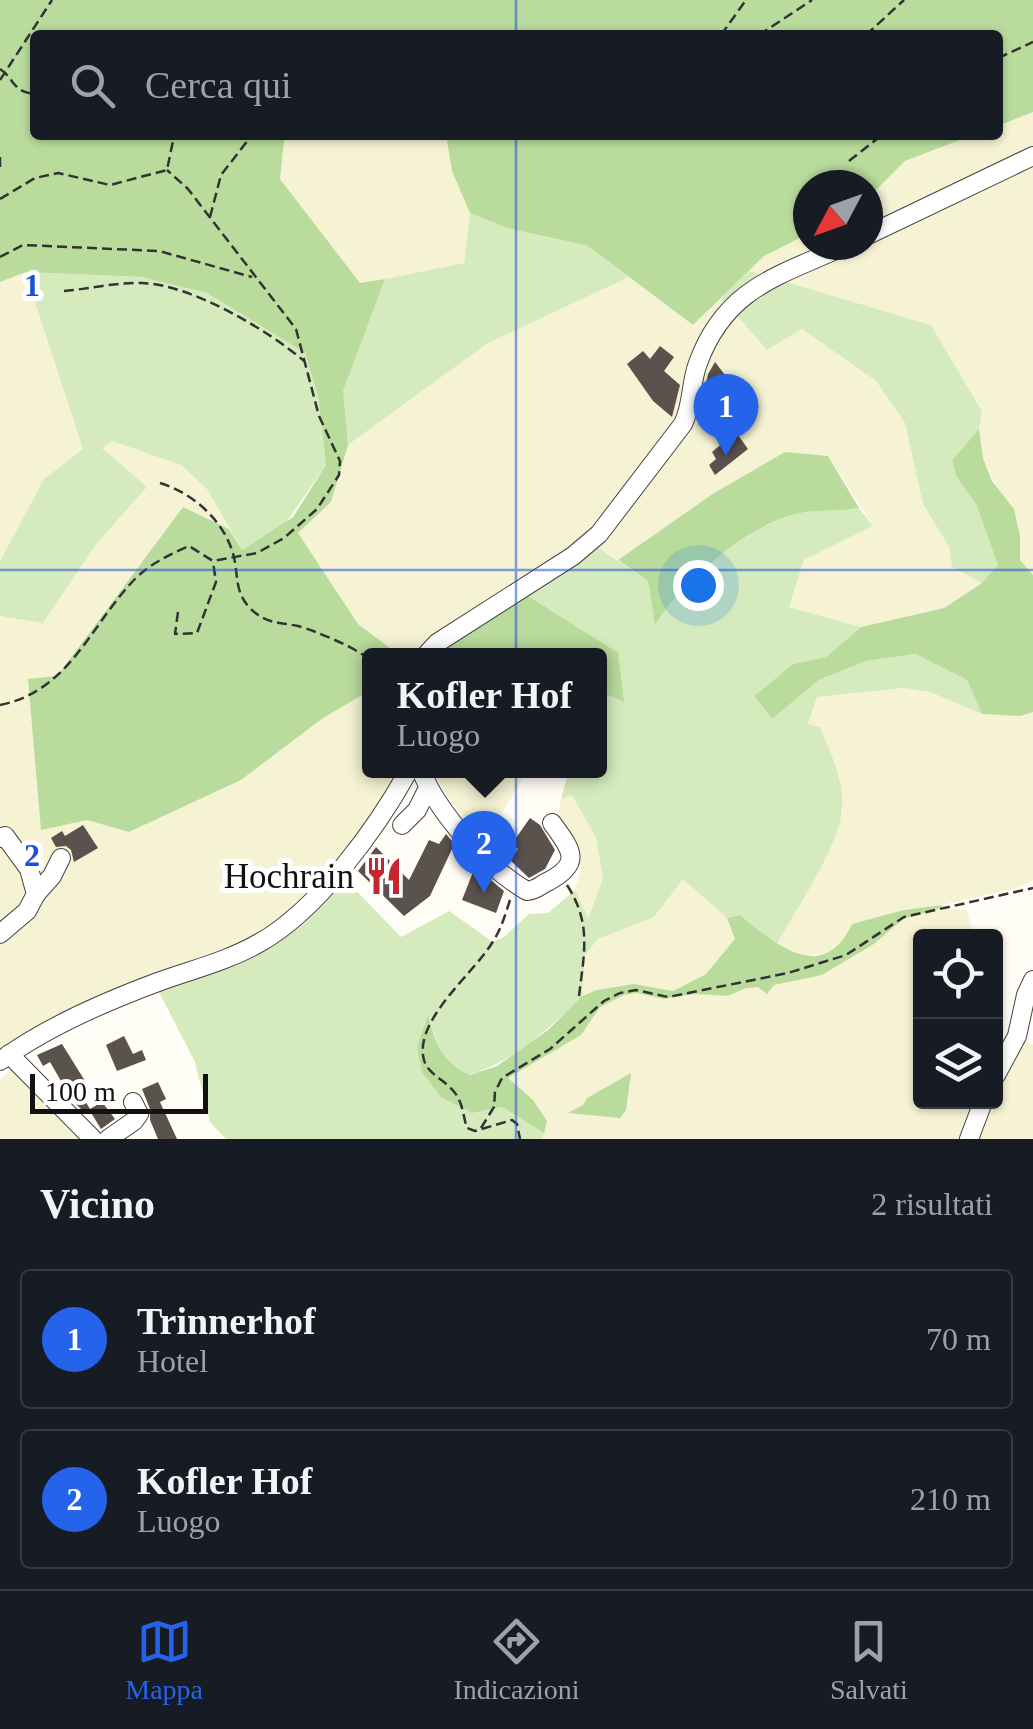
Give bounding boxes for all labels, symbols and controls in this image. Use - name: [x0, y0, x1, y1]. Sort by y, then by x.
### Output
- search box: [30, 30, 1003, 140]
- icon: search: [65, 58, 120, 113]
- text: Cerca qui: [145, 64, 292, 106]
- north arrow: [793, 170, 883, 260]
- text: 1: [24, 267, 40, 303]
- pin: 1: [694, 374, 758, 456]
- your location: [673, 560, 724, 611]
- popup: [362, 648, 607, 778]
- text: Kofler Hof: [397, 674, 572, 716]
- text: Luogo: [397, 717, 480, 753]
- pin: 2: [452, 810, 516, 893]
- text: 2: [24, 837, 40, 873]
- restaurant icon: Hochrain: [363, 855, 405, 897]
- place label: Hochrain: [224, 857, 354, 896]
- map controls: [913, 929, 1003, 1109]
- button: locate: [913, 929, 1003, 1019]
- button: layers: [913, 1019, 1003, 1109]
- scale bar: [30, 1069, 208, 1114]
- text: 100 m: [45, 1076, 116, 1107]
- text: Vicino: [40, 1181, 155, 1227]
- text: 2 risultati: [871, 1186, 993, 1222]
- text: Trinnerhof: [137, 1300, 316, 1342]
- text: 1: [67, 1321, 83, 1357]
- text: 70 m: [926, 1321, 991, 1357]
- text: Hotel: [137, 1343, 208, 1379]
- text: Kofler Hof: [137, 1460, 313, 1502]
- text: 2: [67, 1481, 83, 1517]
- text: 210 m: [910, 1481, 991, 1517]
- text: Luogo: [137, 1503, 221, 1539]
- tab: Mappa: [125, 1614, 203, 1706]
- tab: Indicazioni: [454, 1614, 579, 1706]
- tab: Salvati: [830, 1614, 908, 1706]

